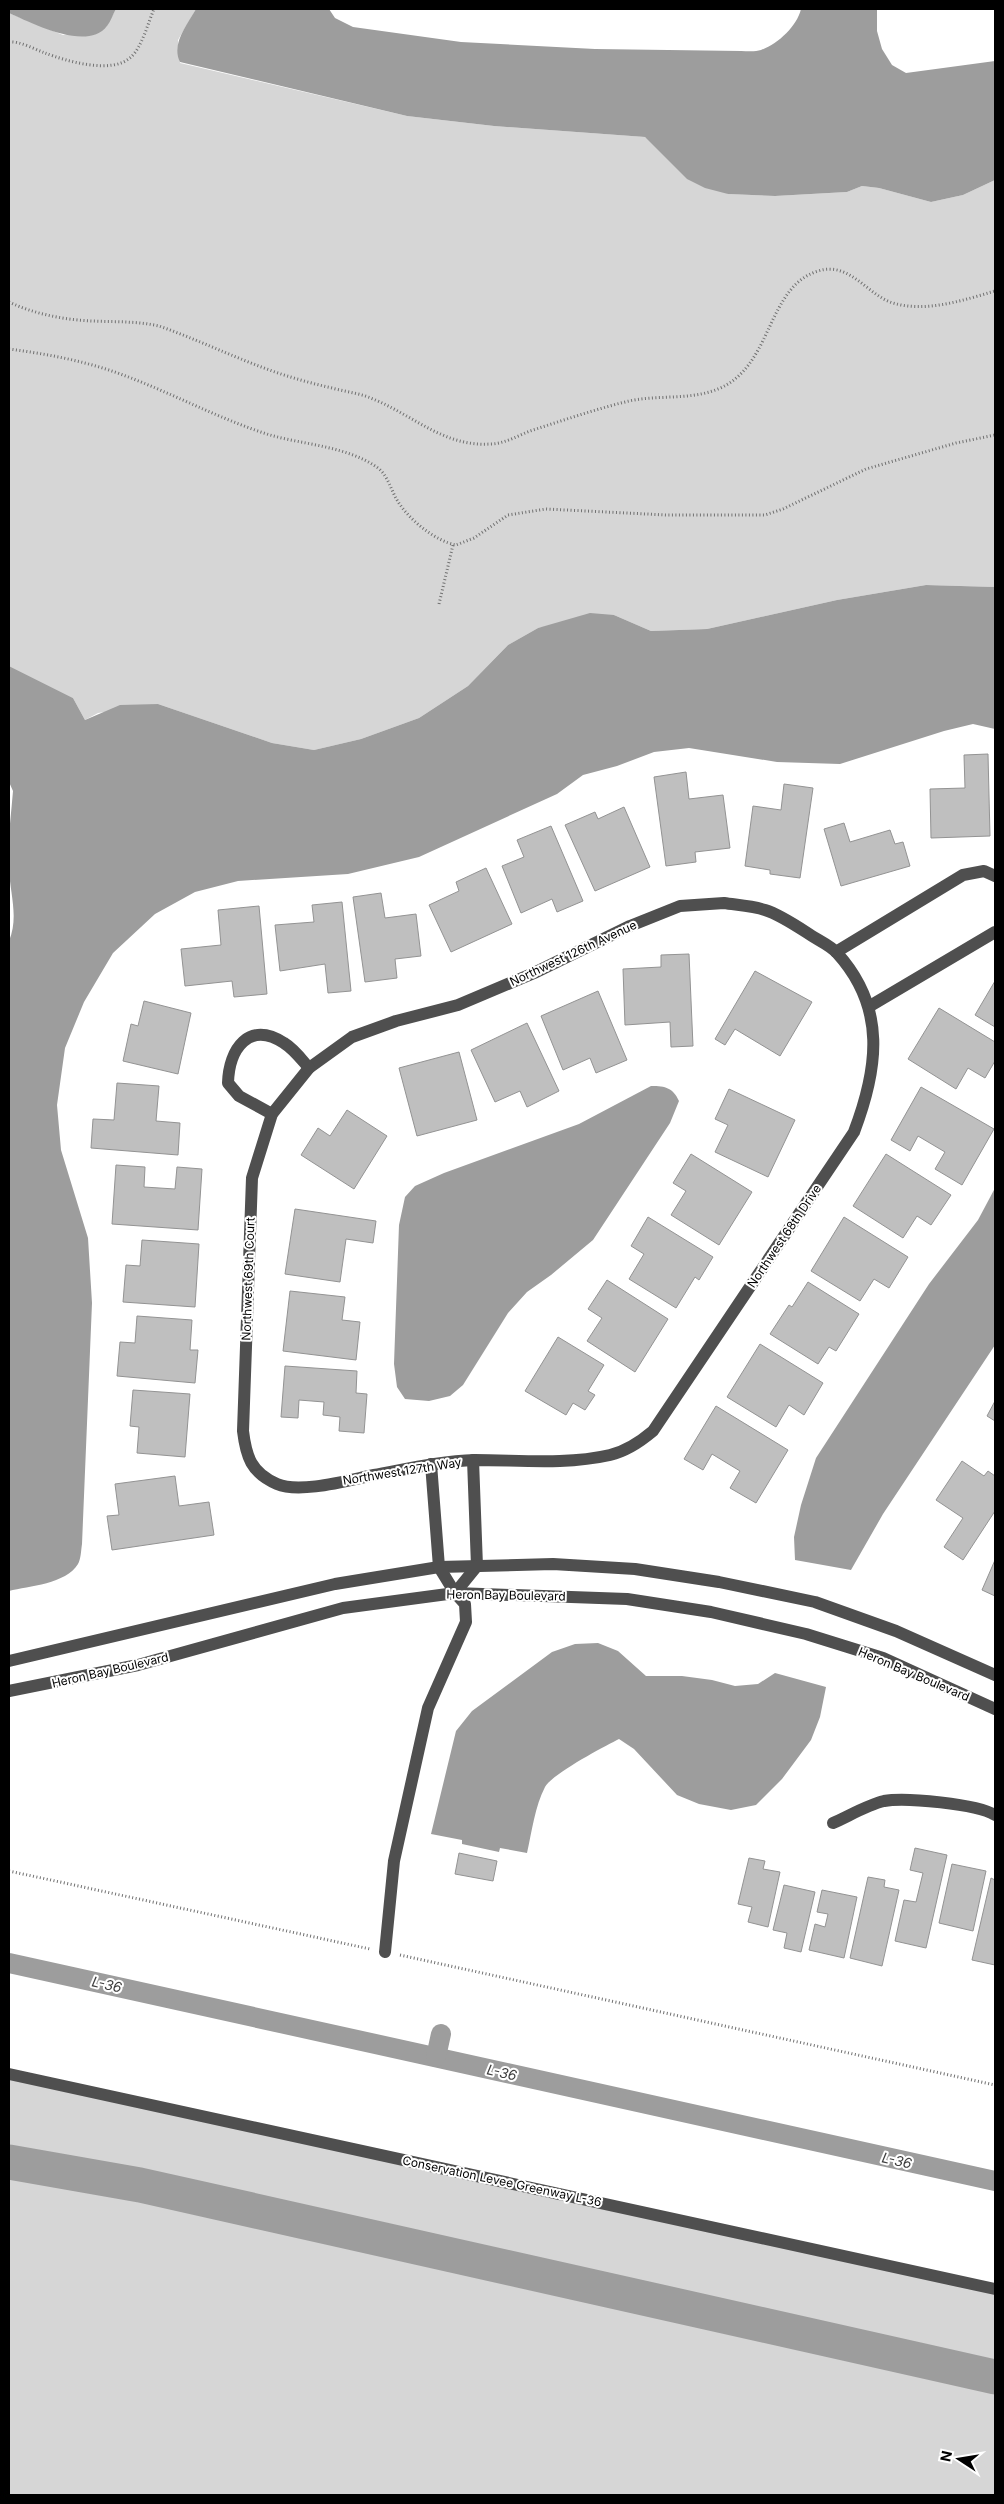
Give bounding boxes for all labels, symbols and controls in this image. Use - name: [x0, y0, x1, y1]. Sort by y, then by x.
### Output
- street label: Northwest 126th Avenue: [507, 917, 639, 989]
- street label: Northwest 68th Drive: [744, 1182, 824, 1290]
- street label: Northwest 69th Court: [238, 1217, 258, 1341]
- street label: Northwest 127th Way: [342, 1454, 463, 1488]
- street label: Heron Bay Boulevard: [446, 1586, 566, 1604]
- street label: Heron Bay Boulevard: [856, 1644, 972, 1704]
- street label: Heron Bay Boulevard: [50, 1649, 170, 1691]
- water label: L-36: [90, 1972, 124, 1996]
- water label: L-36: [485, 2060, 519, 2084]
- water label: L-36: [880, 2148, 914, 2172]
- street label: Conservation Levee Greenway L-36: [401, 2153, 603, 2209]
- north arrow: [934, 2434, 984, 2484]
- text: N: [936, 2449, 955, 2463]

